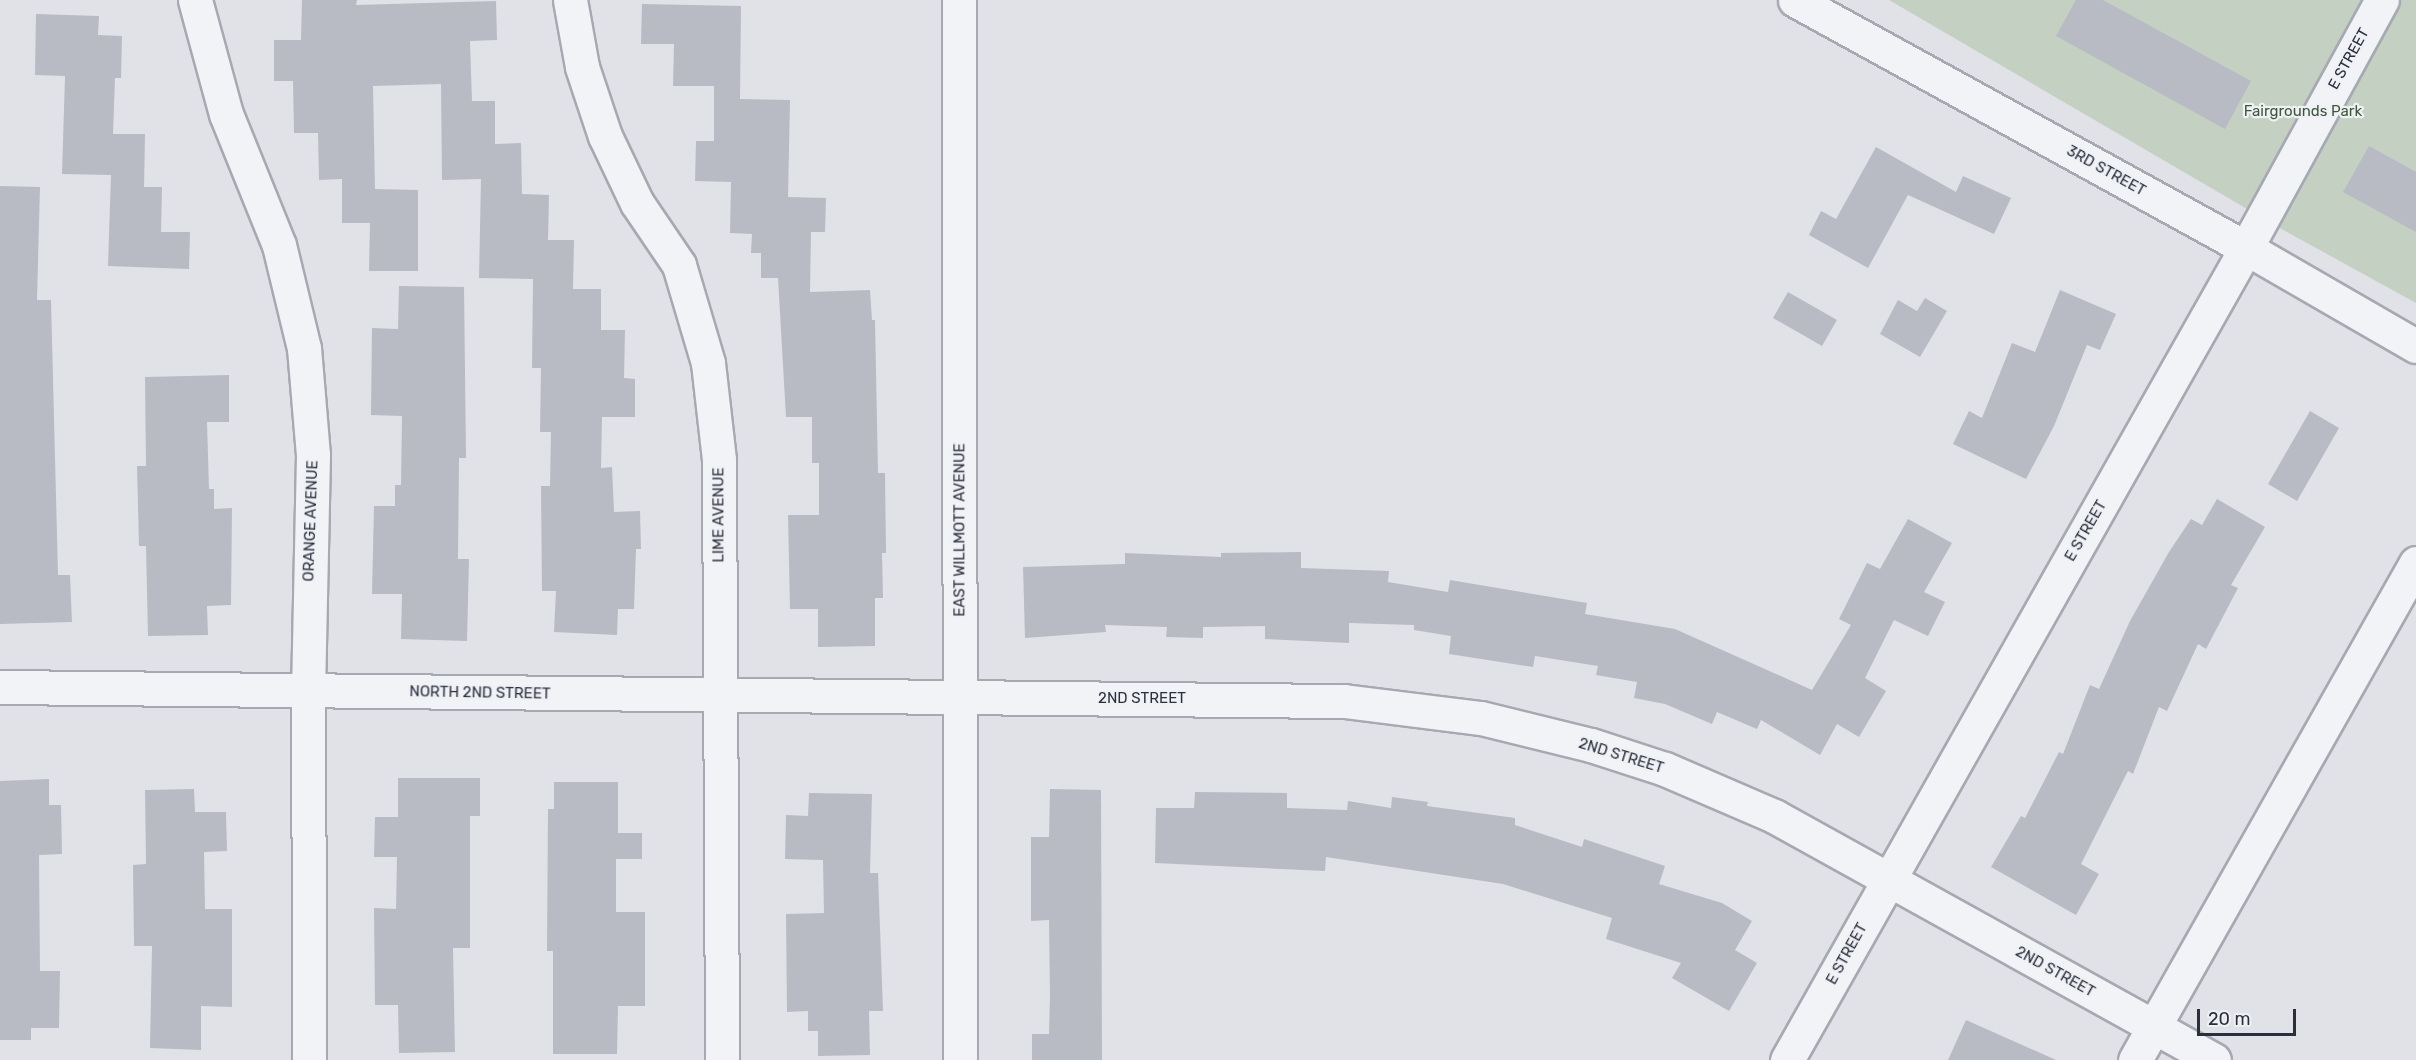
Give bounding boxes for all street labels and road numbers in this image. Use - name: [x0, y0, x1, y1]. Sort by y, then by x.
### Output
- street label: E STREET: [2325, 25, 2373, 93]
- street label: 3RD STREET: [2063, 142, 2149, 200]
- street label: EAST WILLMOTT AVENUE: [951, 443, 969, 617]
- street label: ORANGE AVENUE: [300, 460, 322, 582]
- street label: LIME AVENUE: [710, 467, 728, 563]
- street label: E STREET: [2061, 497, 2111, 565]
- street label: NORTH 2ND STREET: [409, 683, 551, 703]
- street label: 2ND STREET: [1098, 690, 1186, 708]
- street label: 2ND STREET: [1576, 735, 1666, 777]
- street label: E STREET: [1823, 920, 1871, 988]
- street label: 2ND STREET: [2012, 943, 2098, 1001]

